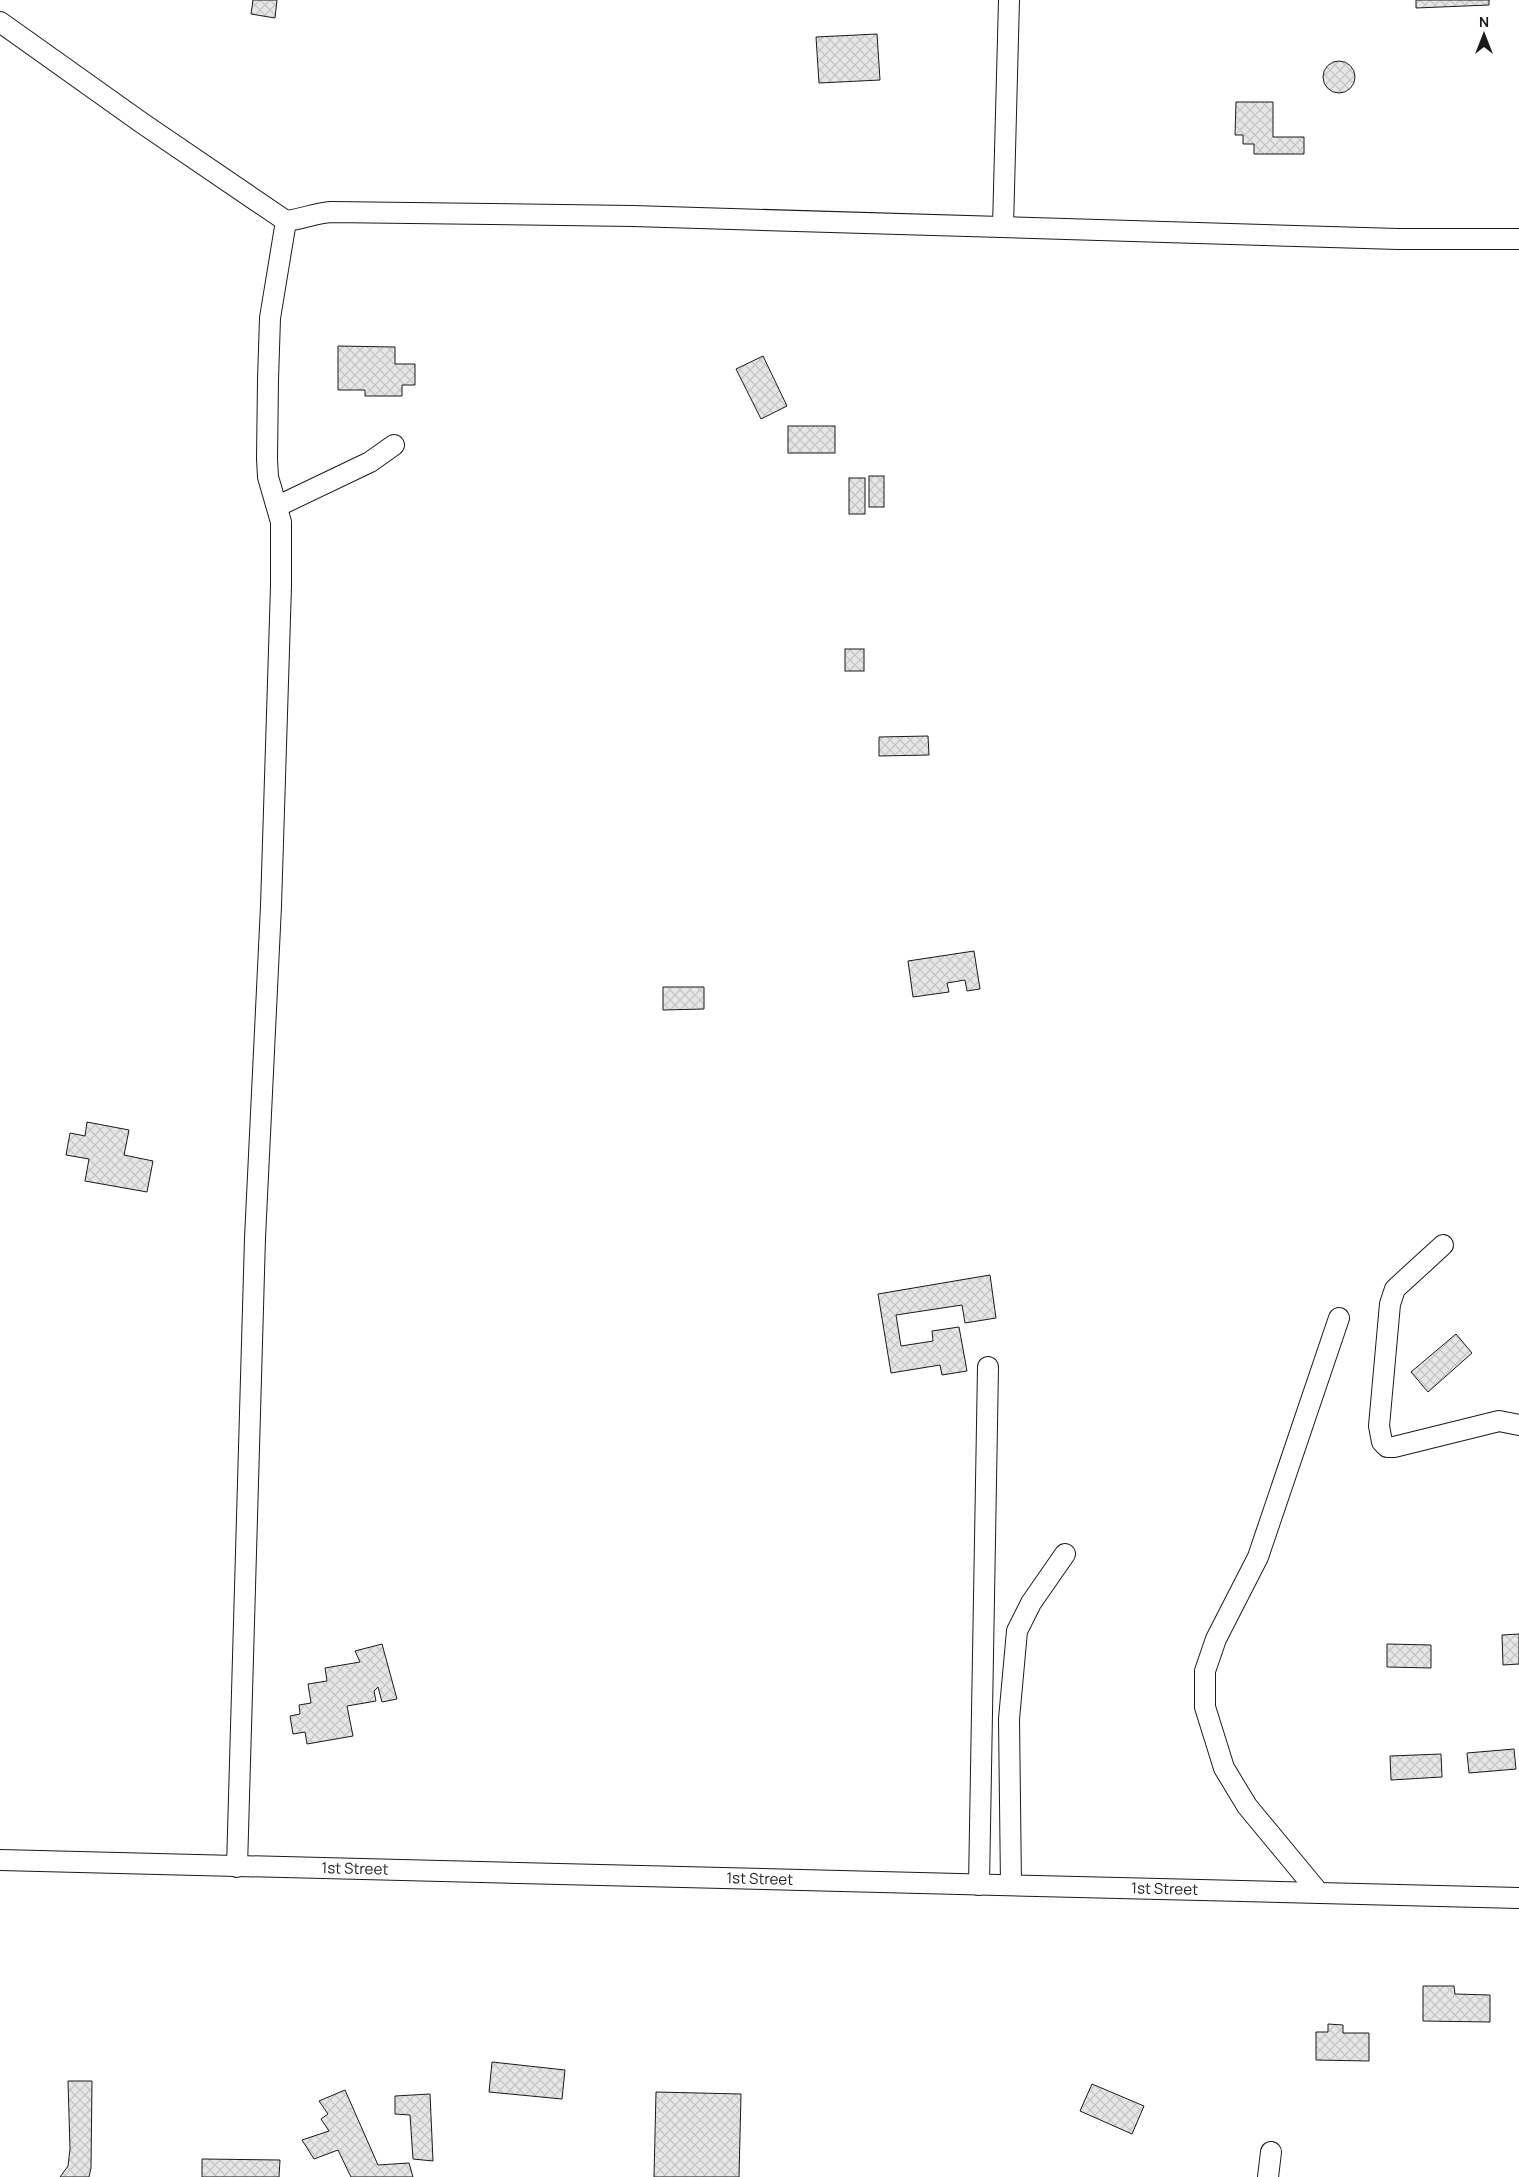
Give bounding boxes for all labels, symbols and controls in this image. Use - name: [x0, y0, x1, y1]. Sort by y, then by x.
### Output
- north arrow: [1459, 10, 1509, 60]
- text: N: [1479, 12, 1489, 31]
- street label: 1st Street: [321, 1857, 389, 1880]
- street label: 1st Street: [726, 1867, 793, 1890]
- street label: 1st Street: [1131, 1877, 1198, 1900]

